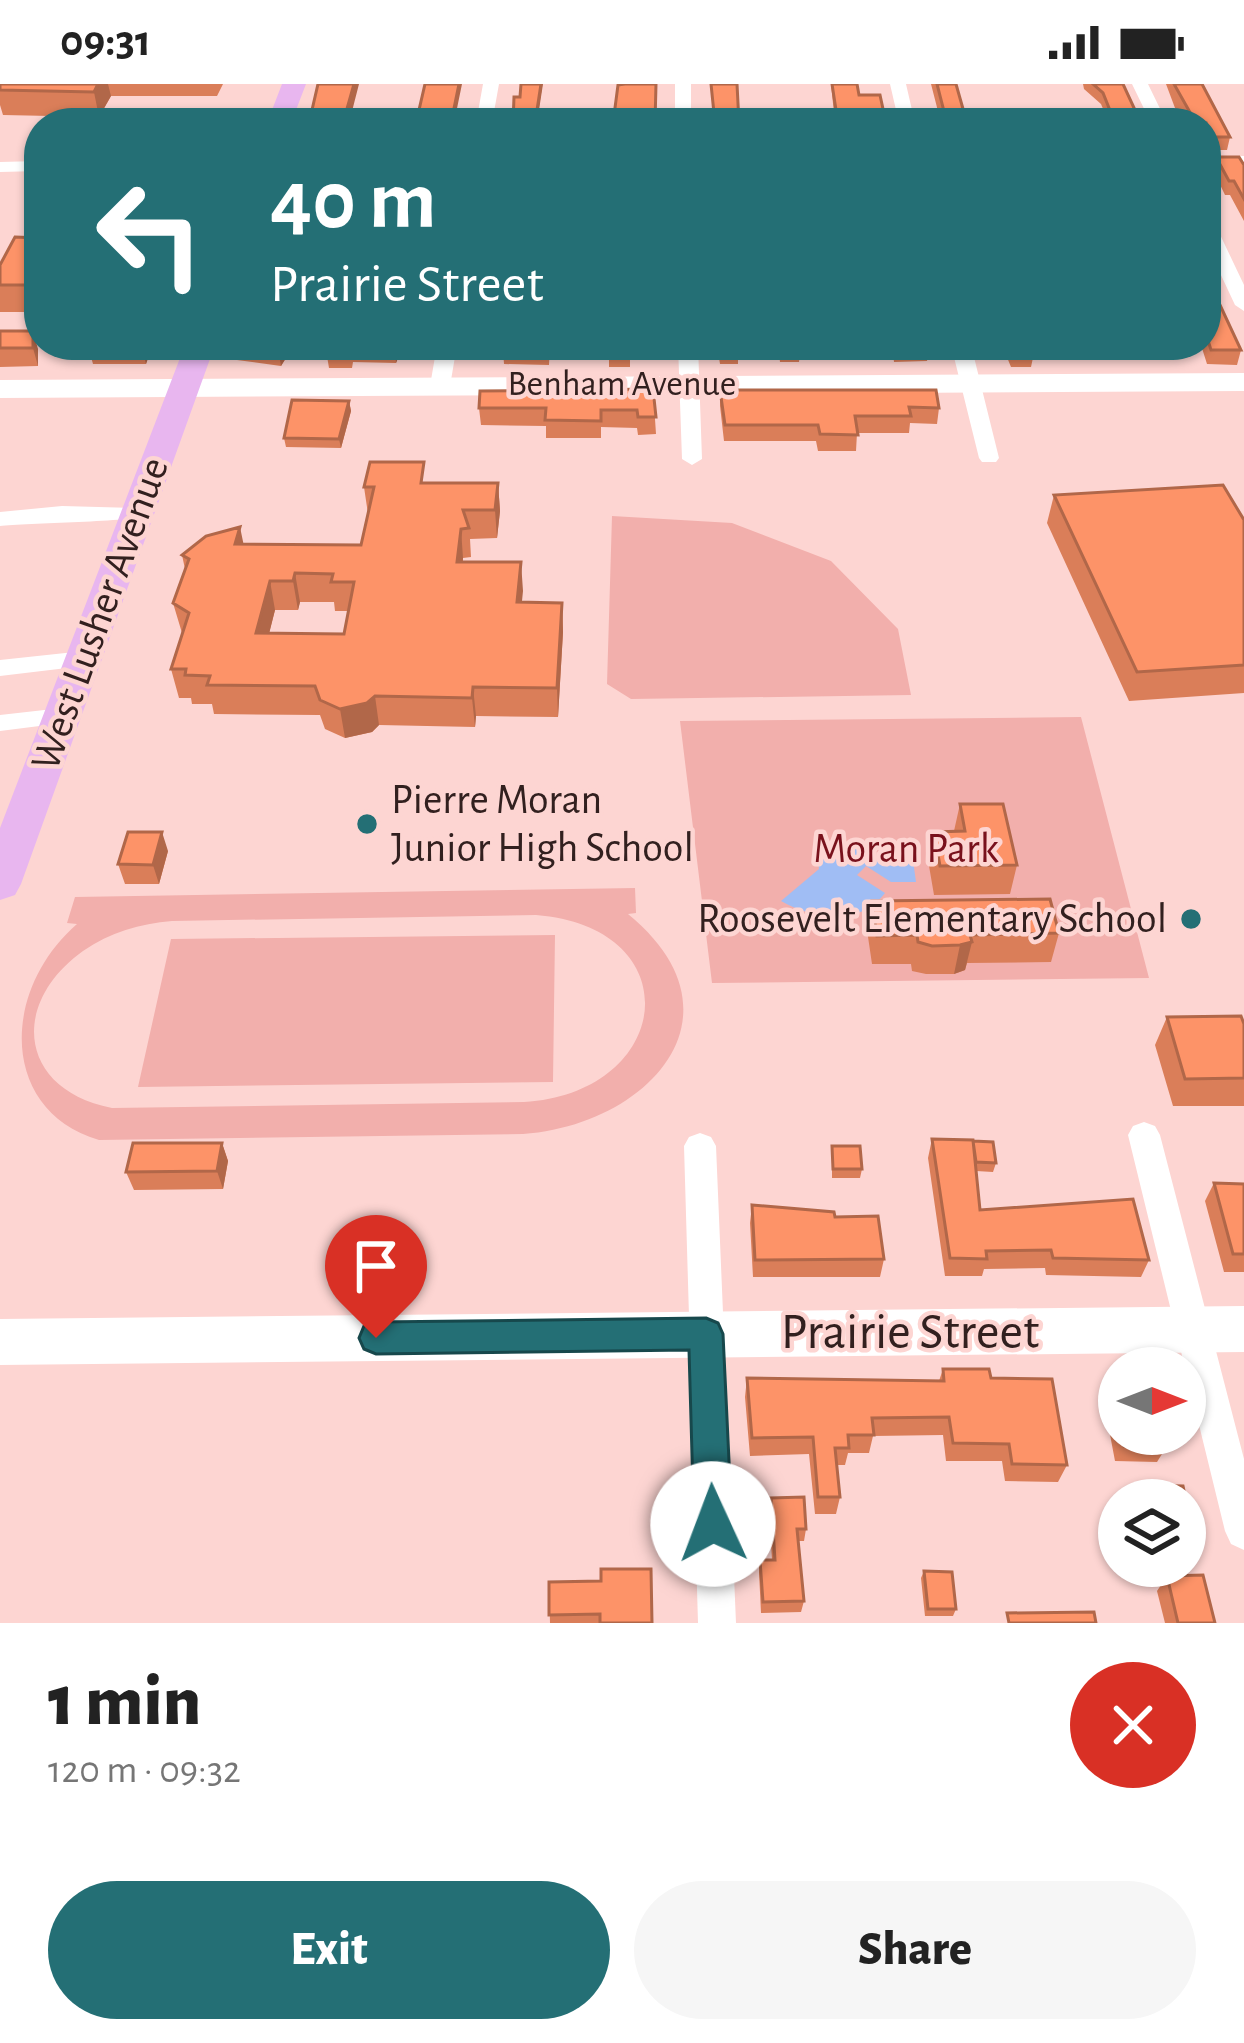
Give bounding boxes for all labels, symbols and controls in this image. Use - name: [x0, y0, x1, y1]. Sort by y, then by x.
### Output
- text: 09:31: [60, 19, 151, 64]
- icon: left: [72, 156, 228, 312]
- text: 40 m: [270, 160, 437, 244]
- text: Prairie Street: [270, 258, 544, 312]
- street label: Benham Avenue: [508, 366, 736, 402]
- street label: West Lusher Avenue: [24, 452, 176, 776]
- place label: Pierre Moran Junior High School: [391, 779, 694, 869]
- marker: Pierre Moran Junior High School: [354, 811, 380, 837]
- park label: Moran Park: [813, 828, 999, 870]
- place label: Roosevelt Elementary School: [697, 898, 1167, 940]
- marker: Roosevelt Elementary School: [1178, 906, 1204, 932]
- pin: [325, 1215, 427, 1338]
- icon: arrive: [343, 1233, 409, 1299]
- street label: Prairie Street: [781, 1307, 1039, 1358]
- north arrow: [1098, 1347, 1206, 1455]
- map controls: [1098, 1347, 1206, 1587]
- position arrow: [650, 1461, 776, 1587]
- button: layers: [1098, 1479, 1206, 1587]
- button: close: [1070, 1662, 1196, 1788]
- text: 1 min: [48, 1666, 201, 1738]
- text: 120 m · 09:32: [48, 1751, 241, 1790]
- button: Exit: [48, 1881, 610, 2019]
- button: Share: [634, 1881, 1196, 2019]

